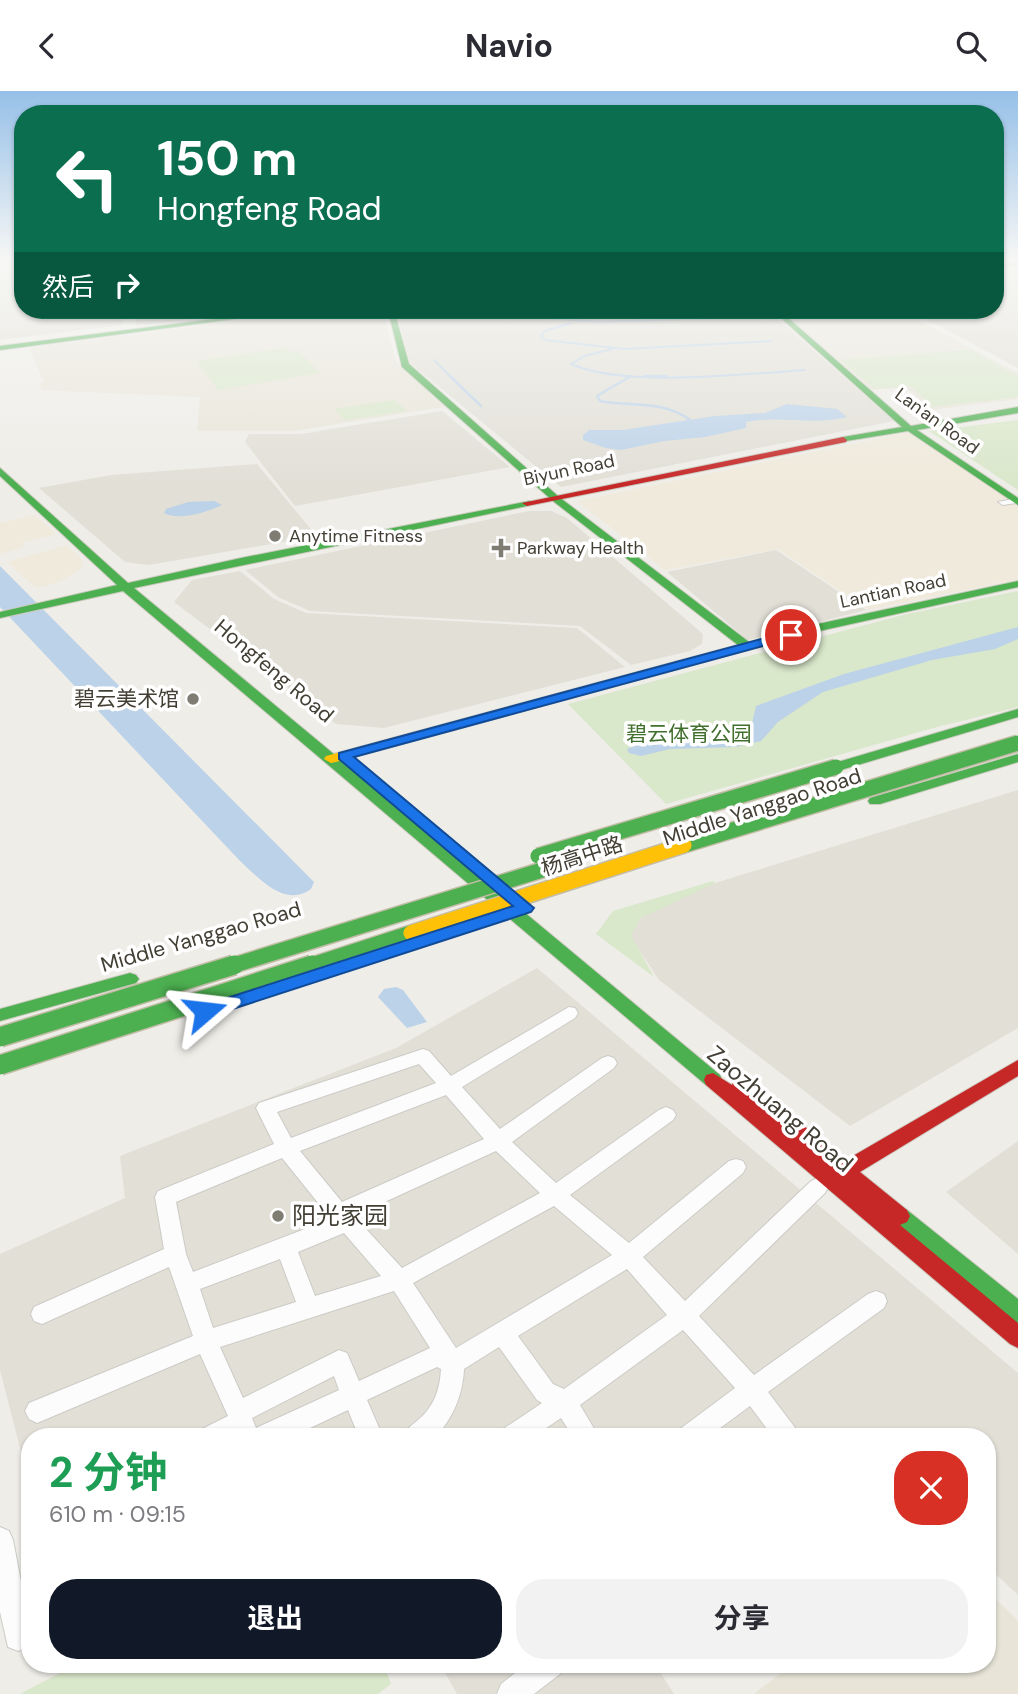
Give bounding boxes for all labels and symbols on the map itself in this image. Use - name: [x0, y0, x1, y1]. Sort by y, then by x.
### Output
- street label: Lan'an Road: [890, 382, 984, 460]
- street label: Biyun Road: [521, 449, 617, 491]
- place label: Anytime Fitness: [289, 524, 423, 548]
- marker: Anytime Fitness: [267, 528, 283, 544]
- place label: Parkway Health: [517, 536, 644, 560]
- marker: Parkway Health: [491, 538, 511, 558]
- street label: Lantian Road: [838, 568, 948, 614]
- pin: [761, 605, 821, 665]
- street label: Hongfeng Road: [209, 613, 339, 729]
- place label: 碧云美术馆: [74, 685, 179, 713]
- marker: 碧云美术馆: [185, 691, 201, 707]
- park label: 碧云体育公园: [626, 720, 752, 748]
- street label: Middle Yanggao Road: [659, 762, 865, 852]
- street label: 杨高中路: [538, 830, 626, 882]
- street label: Middle Yanggao Road: [98, 895, 304, 979]
- position arrow: [168, 974, 242, 1048]
- street label: Zaozhuang Road: [701, 1038, 860, 1179]
- place label: 阳光家园: [292, 1200, 388, 1231]
- marker: 阳光家园: [270, 1208, 286, 1224]

